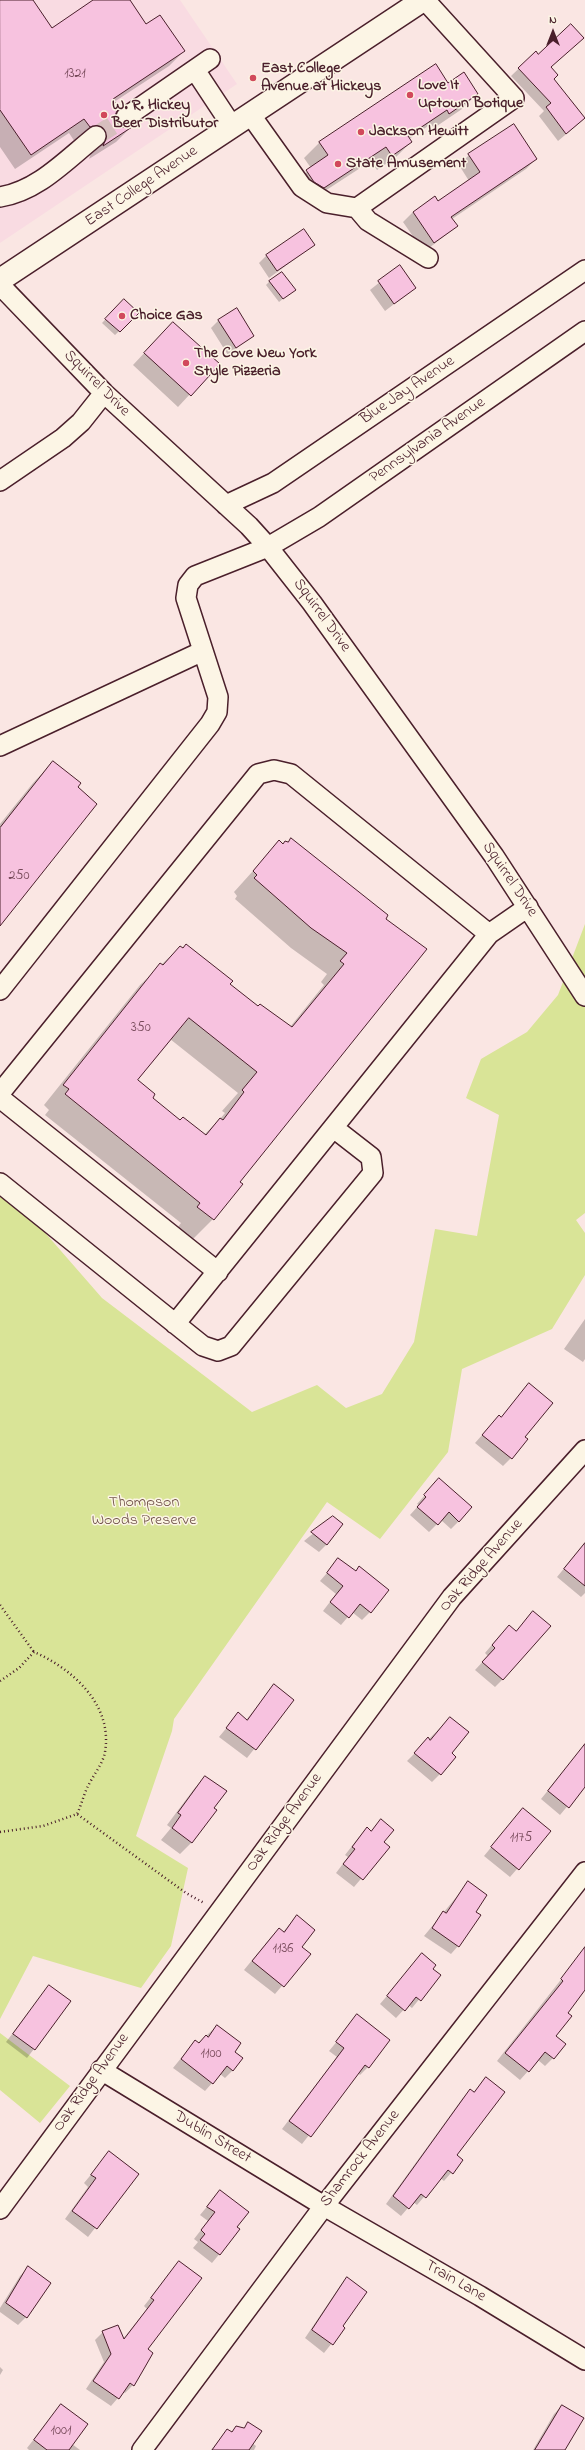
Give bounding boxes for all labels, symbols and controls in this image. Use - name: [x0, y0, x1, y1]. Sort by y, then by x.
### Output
- north arrow: [533, 12, 573, 52]
- text: N: [549, 12, 557, 28]
- place label: East College Avenue at Hickeys: [261, 59, 381, 97]
- house number: 1321: [64, 67, 86, 83]
- marker: East College Avenue at Hickeys: [248, 73, 258, 83]
- place label: Love It Uptown Botique: [418, 76, 523, 114]
- marker: Love It Uptown Botique: [405, 90, 415, 100]
- place label: W. R. Hickey Beer Distributor: [112, 96, 218, 134]
- marker: W. R. Hickey Beer Distributor: [99, 110, 109, 120]
- place label: Jackson Hewitt: [369, 122, 469, 142]
- marker: Jackson Hewitt: [356, 127, 366, 137]
- street label: East College Avenue: [82, 142, 202, 232]
- place label: State Amusement: [346, 154, 466, 174]
- marker: State Amusement: [333, 159, 343, 169]
- place label: Choice Gas: [130, 306, 203, 326]
- marker: Choice Gas: [117, 311, 127, 321]
- place label: The Cove New York Style Pizzeria: [194, 344, 316, 382]
- street label: Squirrel Drive: [59, 347, 133, 421]
- street label: Blue Jay Avenue: [357, 352, 459, 430]
- marker: The Cove New York Style Pizzeria: [181, 358, 191, 368]
- street label: Pennsylvania Avenue: [366, 394, 490, 488]
- street label: Squirrel Drive: [288, 576, 354, 656]
- street label: Squirrel Drive: [477, 839, 541, 921]
- house number: 250: [8, 869, 30, 885]
- house number: 350: [131, 1021, 151, 1037]
- park label: Thompson Woods Preserve: [92, 1493, 196, 1531]
- street label: Oak Ridge Avenue: [436, 1516, 528, 1616]
- street label: Oak Ridge Avenue: [243, 1770, 327, 1876]
- house number: 1175: [510, 1831, 532, 1847]
- house number: 1136: [273, 1942, 293, 1958]
- street label: Oak Ridge Avenue: [50, 2030, 134, 2136]
- house number: 1100: [201, 2047, 221, 2063]
- street label: Dublin Street: [170, 2107, 254, 2169]
- street label: Shamrock Avenue: [317, 2107, 405, 2211]
- street label: Train Lane: [421, 2257, 489, 2307]
- house number: 1001: [51, 2424, 71, 2440]

